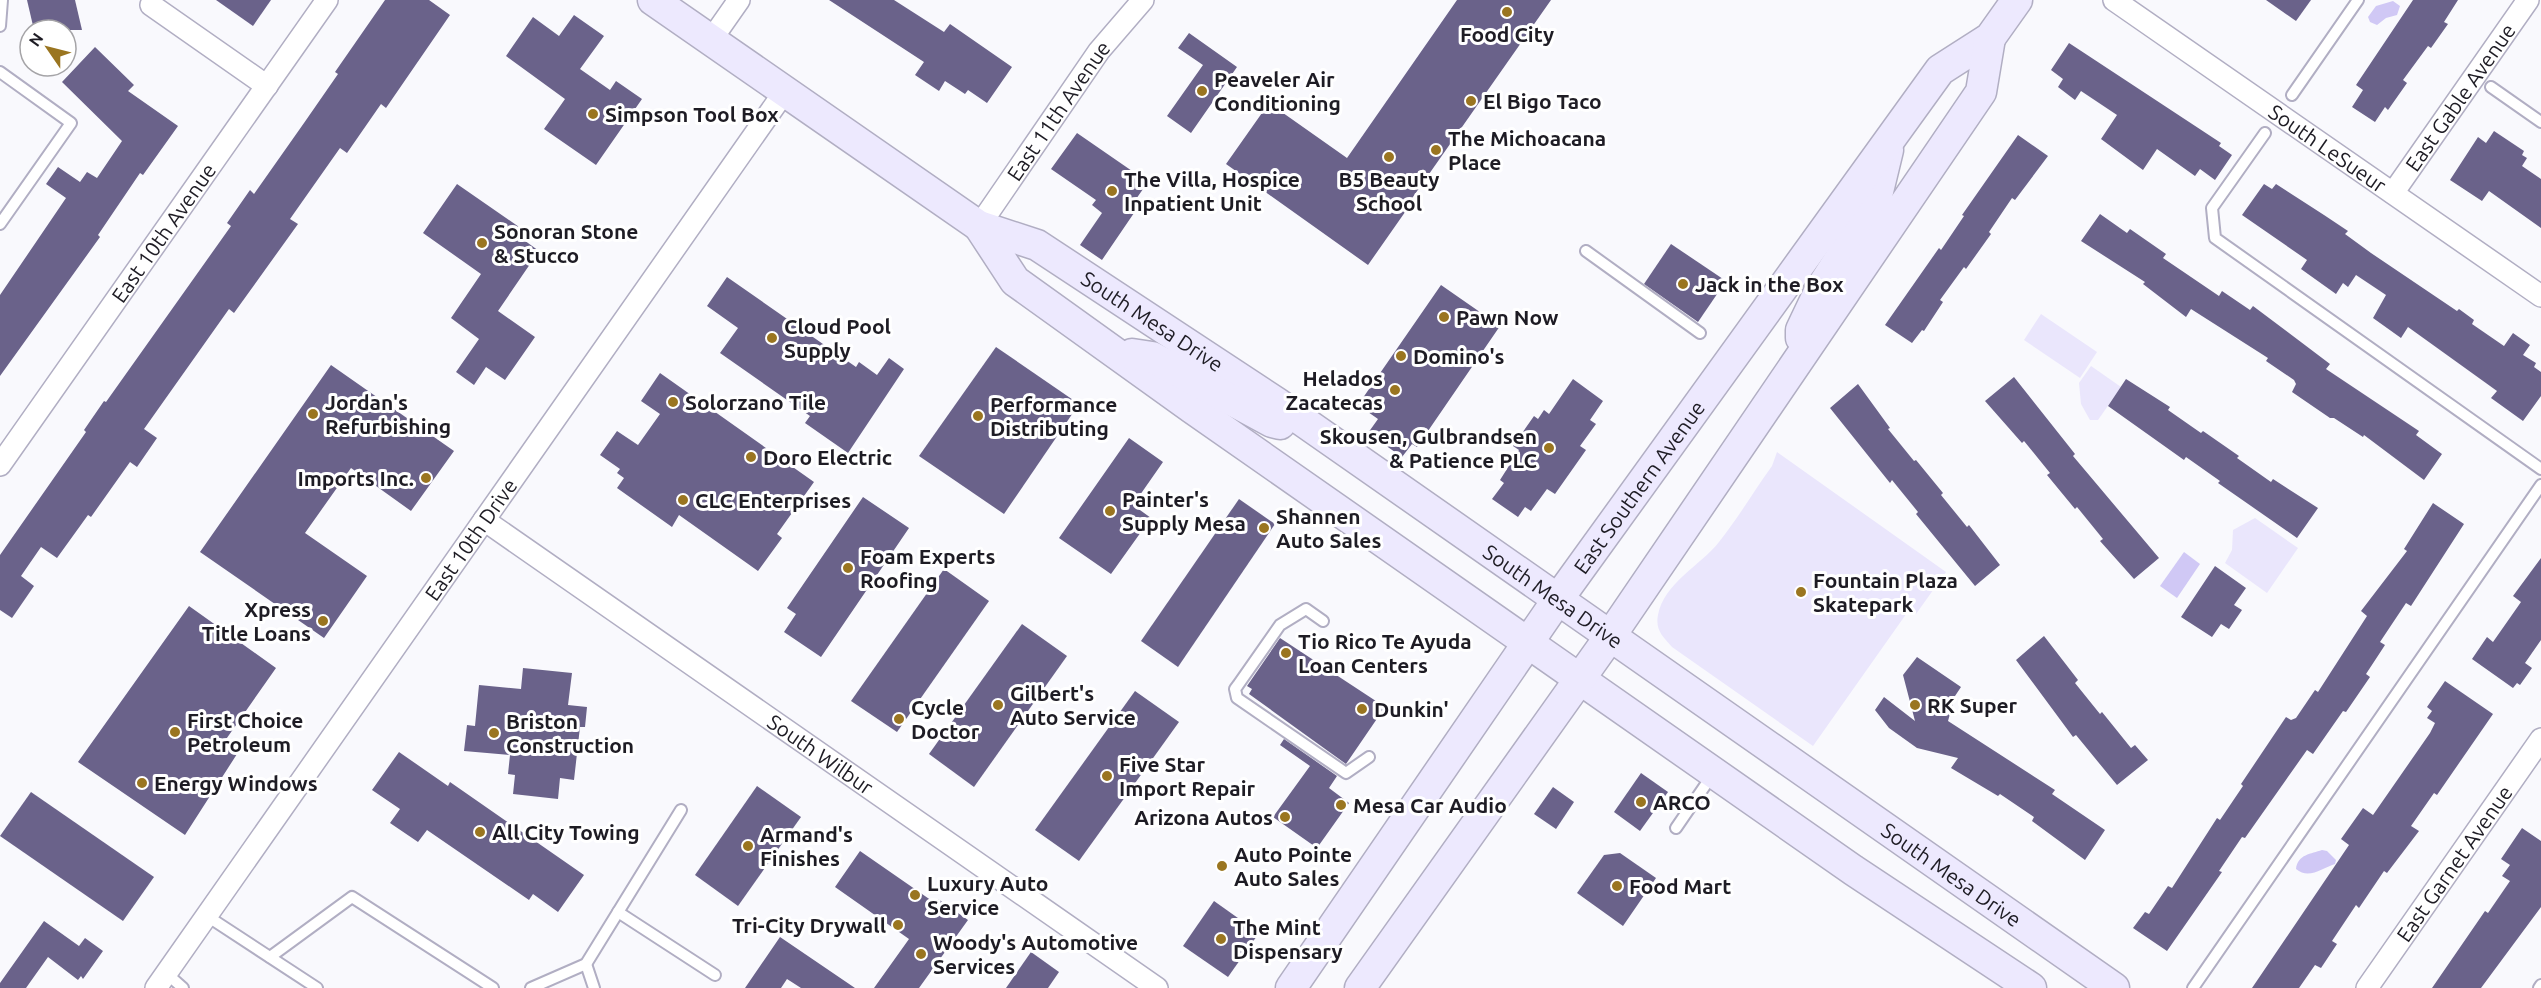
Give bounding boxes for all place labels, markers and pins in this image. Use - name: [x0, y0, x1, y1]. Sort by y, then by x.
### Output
- marker: Food City: [1500, 5, 1514, 19]
- place label: Food City: [1460, 22, 1554, 46]
- place label: Peaveler Air Conditioning: [1214, 67, 1341, 115]
- marker: Peaveler Air Conditioning: [1195, 84, 1209, 98]
- place label: El Bigo Taco: [1483, 89, 1602, 113]
- marker: El Bigo Taco: [1464, 94, 1478, 108]
- place label: Simpson Tool Box: [605, 102, 779, 126]
- marker: Simpson Tool Box: [586, 107, 600, 121]
- place label: The Michoacana Place: [1448, 126, 1606, 174]
- marker: The Michoacana Place: [1429, 143, 1443, 157]
- marker: B5 Beauty School: [1382, 150, 1396, 164]
- place label: The Villa, Hospice Inpatient Unit: [1124, 167, 1300, 215]
- place label: B5 Beauty School: [1339, 167, 1439, 215]
- marker: The Villa, Hospice Inpatient Unit: [1105, 184, 1119, 198]
- place label: Sonoran Stone & Stucco: [494, 219, 638, 267]
- marker: Sonoran Stone & Stucco: [475, 236, 489, 250]
- place label: Jack in the Box: [1695, 272, 1844, 296]
- marker: Jack in the Box: [1676, 277, 1690, 291]
- place label: Pawn Now: [1456, 305, 1559, 329]
- marker: Pawn Now: [1437, 310, 1451, 324]
- place label: Cloud Pool Supply: [784, 314, 891, 362]
- marker: Cloud Pool Supply: [765, 331, 779, 345]
- place label: Domino's: [1413, 344, 1505, 368]
- marker: Domino's: [1394, 349, 1408, 363]
- place label: Helados Zacatecas: [1285, 366, 1383, 414]
- marker: Helados Zacatecas: [1388, 383, 1402, 397]
- place label: Jordan's Refurbishing: [325, 390, 451, 438]
- place label: Solorzano Tile: [685, 390, 826, 414]
- place label: Performance Distributing: [990, 392, 1117, 440]
- marker: Solorzano Tile: [666, 395, 680, 409]
- marker: Jordan's Refurbishing: [306, 407, 320, 421]
- marker: Performance Distributing: [971, 409, 985, 423]
- place label: Skousen, Gulbrandsen & Patience PLC: [1320, 424, 1537, 472]
- marker: Skousen, Gulbrandsen & Patience PLC: [1542, 441, 1556, 455]
- place label: Doro Electric: [763, 445, 892, 469]
- marker: Doro Electric: [744, 450, 758, 464]
- place label: Imports Inc.: [297, 466, 414, 490]
- marker: Imports Inc.: [419, 471, 433, 485]
- place label: Painter's Supply Mesa: [1122, 487, 1246, 535]
- place label: CLC Enterprises: [695, 488, 851, 512]
- marker: CLC Enterprises: [676, 493, 690, 507]
- marker: Painter's Supply Mesa: [1103, 504, 1117, 518]
- place label: Shannen Auto Sales: [1276, 504, 1381, 552]
- marker: Shannen Auto Sales: [1257, 521, 1271, 535]
- place label: Foam Experts Roofing: [860, 544, 995, 592]
- marker: Foam Experts Roofing: [841, 561, 855, 575]
- place label: Fountain Plaza Skatepark: [1813, 568, 1958, 616]
- marker: Fountain Plaza Skatepark: [1794, 585, 1808, 599]
- place label: Xpress Title Loans: [202, 597, 311, 645]
- marker: Xpress Title Loans: [316, 614, 330, 628]
- place label: Tio Rico Te Ayuda Loan Centers: [1298, 629, 1472, 677]
- marker: Tio Rico Te Ayuda Loan Centers: [1279, 646, 1293, 660]
- place label: Gilbert's Auto Service: [1010, 681, 1136, 729]
- place label: RK Super: [1927, 693, 2018, 717]
- place label: Cycle Doctor: [911, 695, 980, 743]
- place label: Dunkin': [1374, 697, 1449, 721]
- marker: Gilbert's Auto Service: [991, 698, 1005, 712]
- marker: RK Super: [1908, 698, 1922, 712]
- marker: Dunkin': [1355, 702, 1369, 716]
- place label: First Choice Petroleum: [187, 708, 303, 756]
- place label: Briston Construction: [506, 709, 634, 757]
- marker: Cycle Doctor: [892, 712, 906, 726]
- marker: First Choice Petroleum: [168, 725, 182, 739]
- marker: Briston Construction: [487, 726, 501, 740]
- place label: Five Star Import Repair: [1119, 752, 1256, 800]
- marker: Five Star Import Repair: [1100, 769, 1114, 783]
- place label: Energy Windows: [154, 771, 318, 795]
- marker: Energy Windows: [135, 776, 149, 790]
- place label: ARCO: [1653, 790, 1711, 814]
- place label: Mesa Car Audio: [1353, 793, 1507, 817]
- marker: ARCO: [1634, 795, 1648, 809]
- marker: Mesa Car Audio: [1334, 798, 1348, 812]
- place label: Arizona Autos: [1134, 805, 1273, 829]
- marker: Arizona Autos: [1278, 810, 1292, 824]
- place label: All City Towing: [492, 820, 640, 844]
- place label: Armand's Finishes: [760, 822, 853, 870]
- marker: All City Towing: [473, 825, 487, 839]
- marker: Armand's Finishes: [741, 839, 755, 853]
- place label: Auto Pointe Auto Sales: [1234, 842, 1352, 890]
- marker: Auto Pointe Auto Sales: [1215, 859, 1229, 873]
- place label: Luxury Auto Service: [927, 871, 1048, 919]
- place label: Food Mart: [1629, 874, 1731, 898]
- marker: Food Mart: [1610, 879, 1624, 893]
- marker: Luxury Auto Service: [908, 888, 922, 902]
- place label: Tri-City Drywall: [732, 913, 886, 937]
- place label: The Mint Dispensary: [1233, 915, 1343, 963]
- marker: Tri-City Drywall: [891, 918, 905, 932]
- place label: Woody's Automotive Services: [933, 930, 1138, 978]
- marker: The Mint Dispensary: [1214, 932, 1228, 946]
- marker: Woody's Automotive Services: [914, 947, 928, 961]

